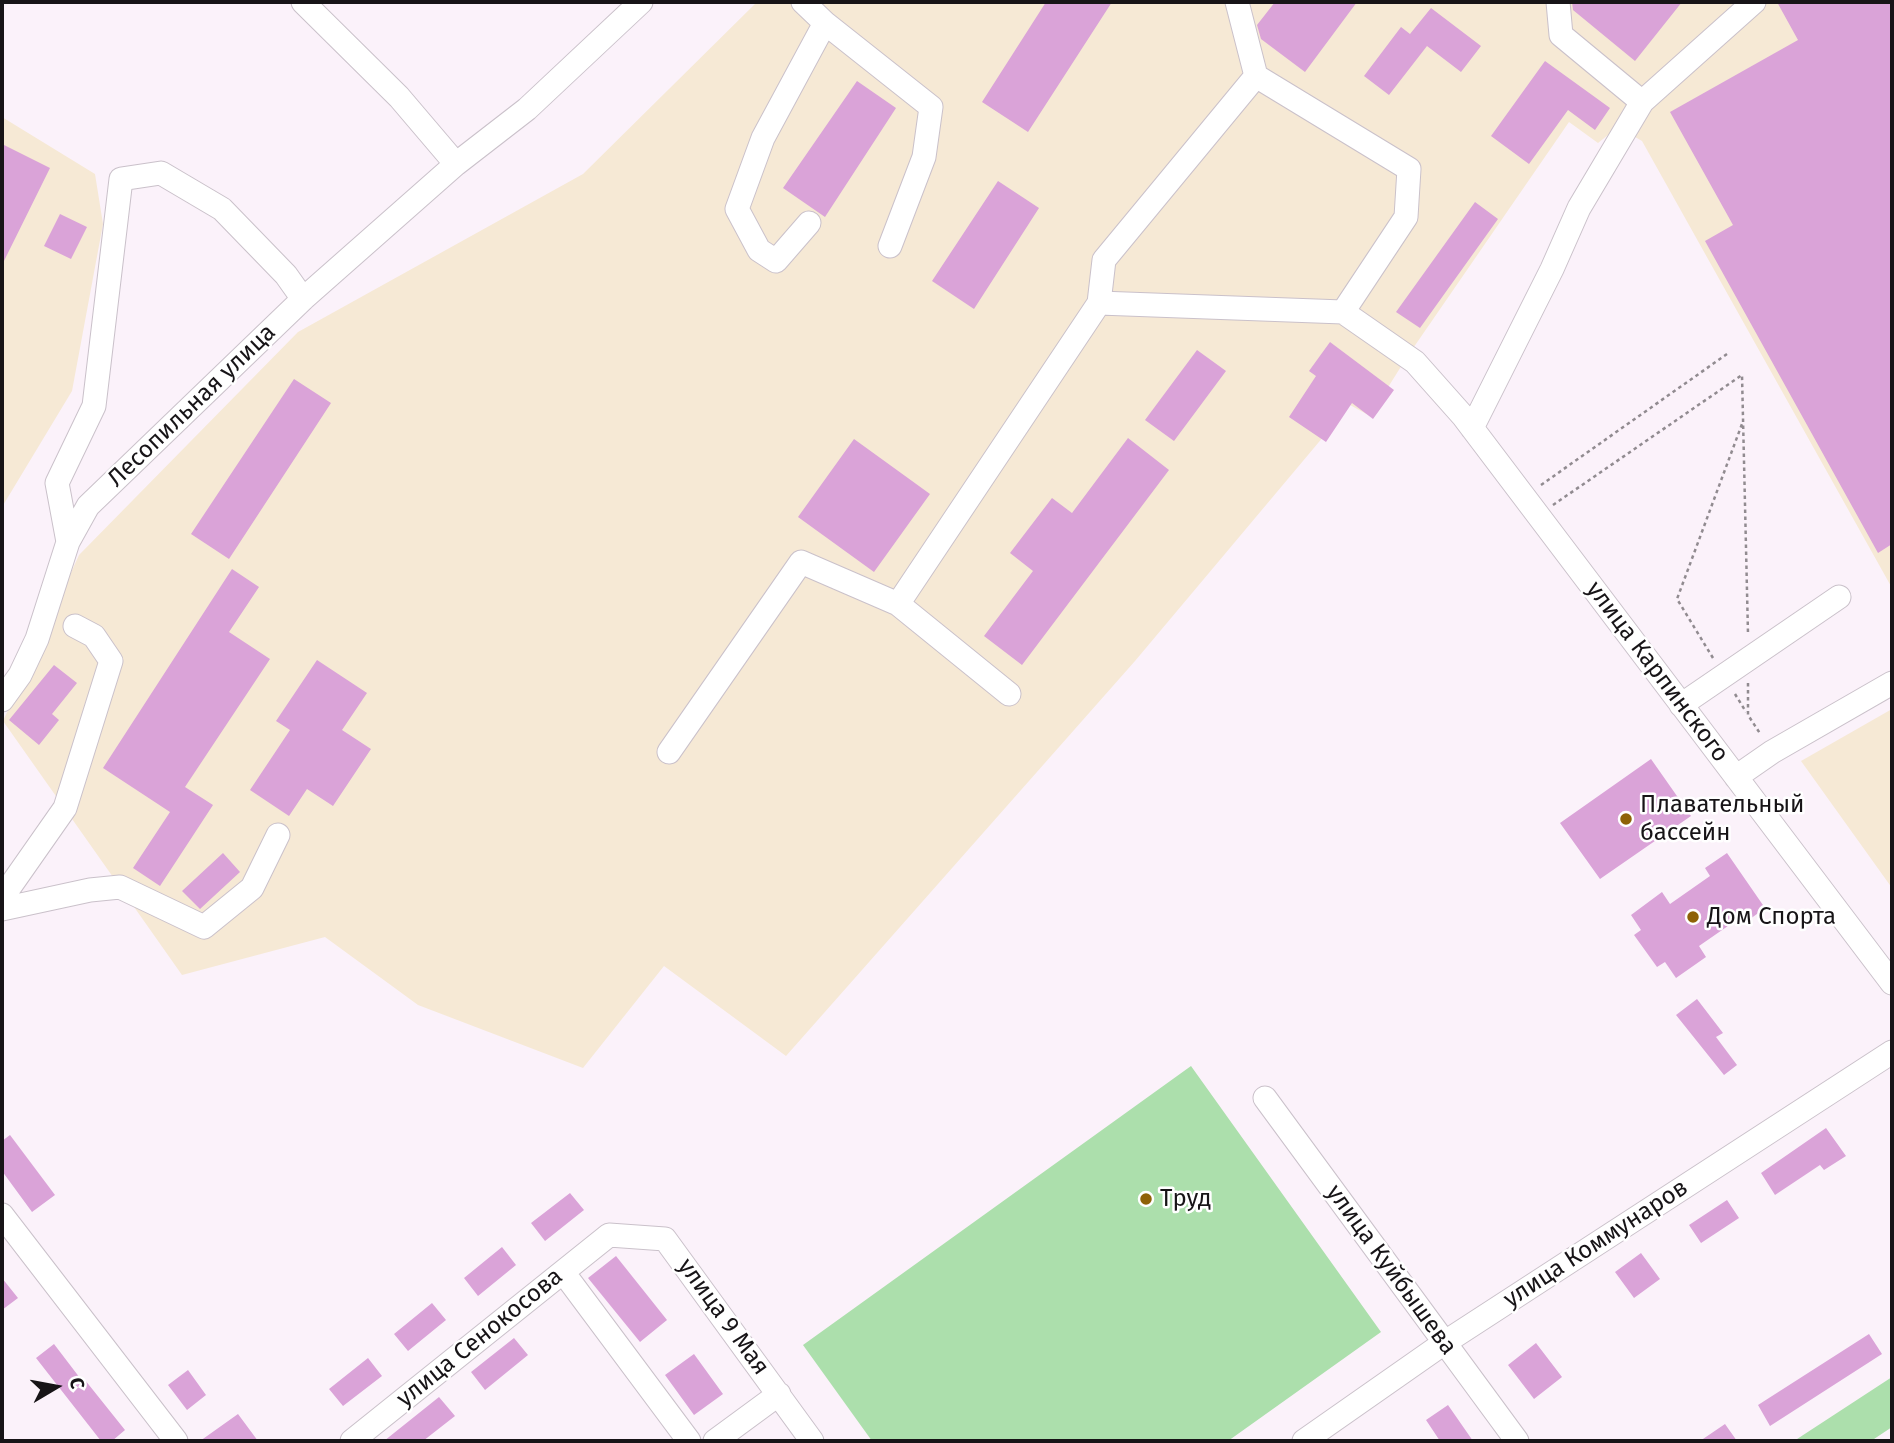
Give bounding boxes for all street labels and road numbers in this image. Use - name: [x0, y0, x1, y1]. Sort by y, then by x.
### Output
- street label: Лесопильная улица: [102, 318, 282, 494]
- street label: улица Карпинского: [1580, 576, 1734, 768]
- street label: улица Коммунаров: [1498, 1174, 1694, 1314]
- street label: улица Куйбышева: [1320, 1179, 1462, 1361]
- street label: улица 9 Мая: [671, 1253, 775, 1381]
- street label: улица Сенокосова: [391, 1262, 569, 1414]

